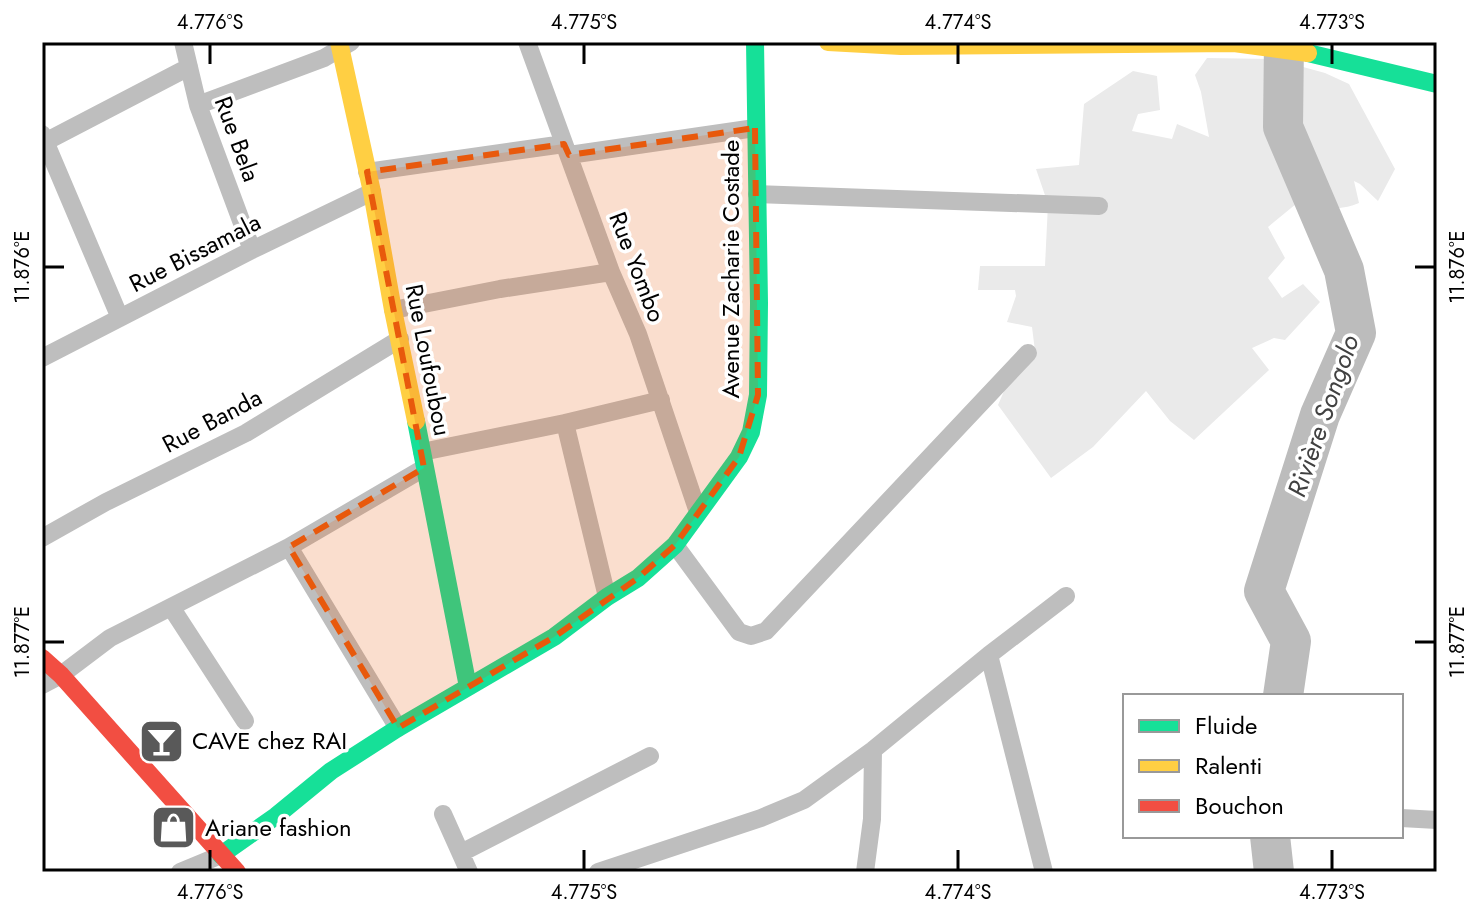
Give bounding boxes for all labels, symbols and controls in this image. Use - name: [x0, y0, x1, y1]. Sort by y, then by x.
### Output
- text: 4.776°S: [177, 8, 243, 37]
- text: 4.775°S: [551, 8, 617, 37]
- text: 4.774°S: [925, 8, 991, 37]
- text: 4.773°S: [1299, 8, 1365, 37]
- street label: Rue Bela: [206, 91, 269, 186]
- street label: Avenue Zacharie Costade: [713, 140, 748, 398]
- street label: Rue Bissamala: [123, 204, 267, 301]
- street label: Rue Yombo: [600, 207, 674, 327]
- text: 11.876°E: [8, 230, 37, 304]
- text: 11.876°E: [1443, 230, 1472, 304]
- street label: Rue Loufoubou: [397, 281, 460, 439]
- water label: Rivière Songolo: [1278, 330, 1369, 502]
- street label: Rue Banda: [156, 380, 268, 461]
- text: 11.877°E: [8, 606, 37, 678]
- text: 11.877°E: [1443, 606, 1472, 678]
- legend: [1123, 694, 1403, 838]
- text: Fluide: [1195, 708, 1257, 743]
- bar icon: CAVE chez RAI: [137, 717, 185, 765]
- place label: CAVE chez RAI: [192, 723, 347, 758]
- text: Ralenti: [1195, 748, 1262, 783]
- text: Bouchon: [1195, 788, 1284, 823]
- shop icon: Ariane fashion: [150, 804, 198, 852]
- place label: Ariane fashion: [205, 810, 352, 845]
- text: 4.776°S: [177, 878, 243, 907]
- text: 4.775°S: [551, 878, 617, 907]
- text: 4.774°S: [925, 878, 991, 907]
- text: 4.773°S: [1299, 878, 1365, 907]

